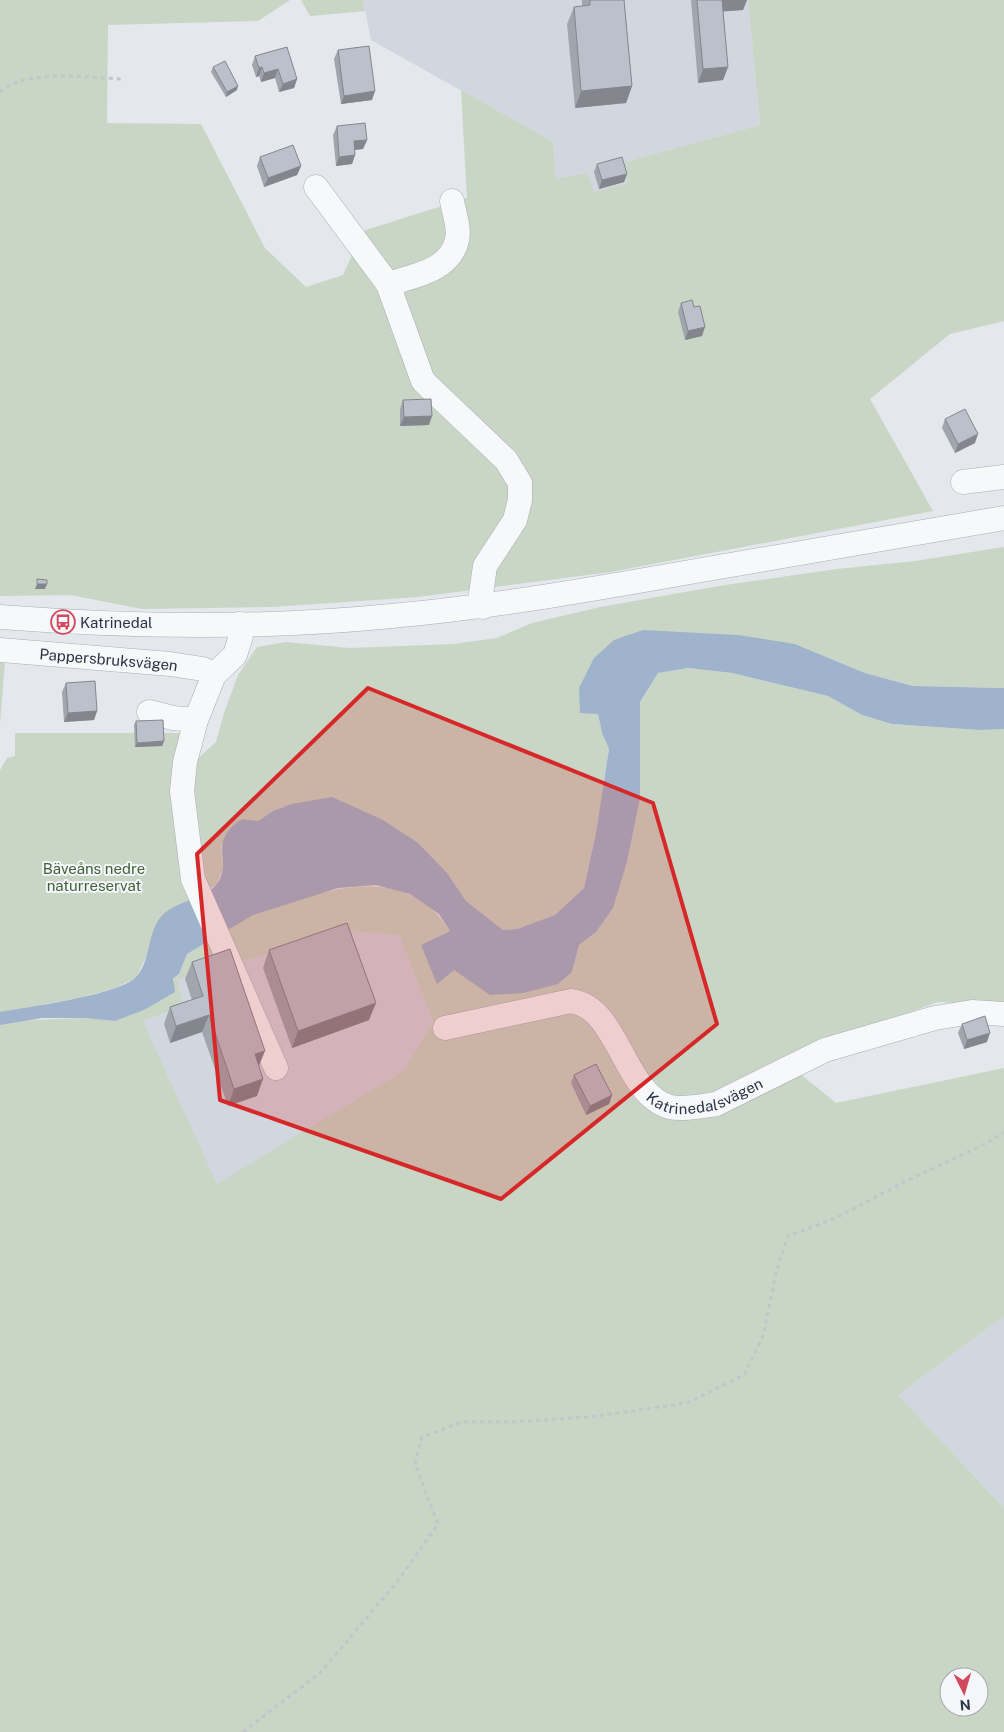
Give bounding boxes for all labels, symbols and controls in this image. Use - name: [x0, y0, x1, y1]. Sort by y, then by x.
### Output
- bus stop icon: Katrinedal: [50, 609, 76, 635]
- place label: Katrinedal: [80, 614, 153, 631]
- street label: Pappersbruksvägen: [39, 645, 179, 674]
- park label: Bäveåns nedre naturreservat: [43, 860, 145, 894]
- street label: Katrinedalsvägen: [643, 1074, 765, 1117]
- north arrow: [939, 1667, 989, 1717]
- text: N: [959, 1697, 971, 1713]

